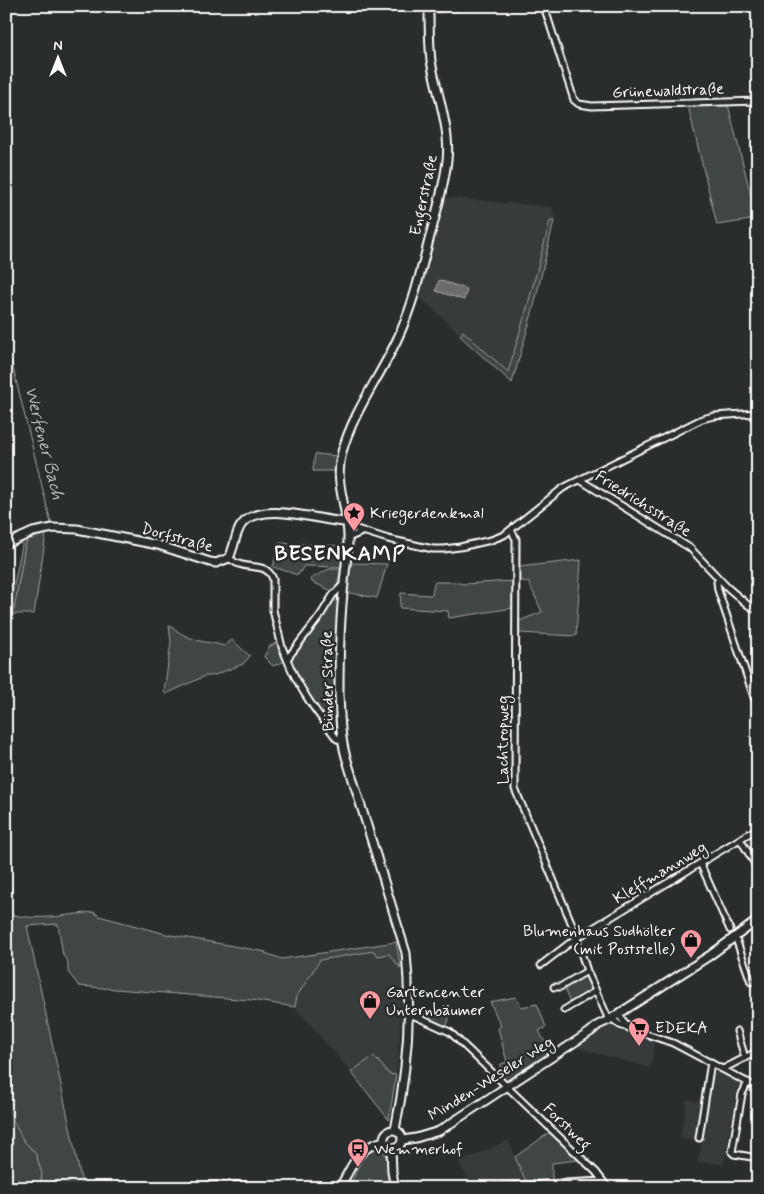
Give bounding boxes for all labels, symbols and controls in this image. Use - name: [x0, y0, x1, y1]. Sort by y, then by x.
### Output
- north arrow: [32, 32, 82, 82]
- text: N: [53, 37, 63, 55]
- street label: Grünewaldstraße: [612, 79, 725, 103]
- street label: Engerstraße: [405, 152, 444, 238]
- water label: Werfener Bach: [18, 384, 70, 502]
- street label: Friedrichsstraße: [591, 466, 695, 542]
- place icon: Kriegerdenkmal: [342, 501, 366, 532]
- place label: Kriegerdenkmal: [370, 503, 484, 525]
- street label: Dorfstraße: [139, 518, 215, 558]
- district label: BESENKAMP: [274, 540, 406, 568]
- street label: Bünder Straße: [317, 630, 339, 731]
- street label: Lachtropweg: [493, 696, 515, 784]
- street label: Kleffmannweg: [609, 837, 711, 910]
- place label: Blumenhaus Sudhölter (mit Poststelle): [523, 921, 676, 960]
- shop icon: Blumenhaus Sudhölter (mit Poststelle): [679, 928, 703, 959]
- place label: Gartencenter Unternbäumer: [386, 982, 485, 1021]
- shop icon: Gartencenter Unternbäumer: [358, 989, 382, 1020]
- supermarket icon: EDEKA: [627, 1016, 651, 1047]
- place label: EDEKA: [655, 1018, 708, 1039]
- street label: Minden-Weseler Weg: [424, 1032, 558, 1127]
- street label: Forstweg: [538, 1099, 596, 1156]
- bus stop icon: Wemmerhof: [346, 1137, 370, 1168]
- place label: Wemmerhof: [374, 1139, 463, 1160]

